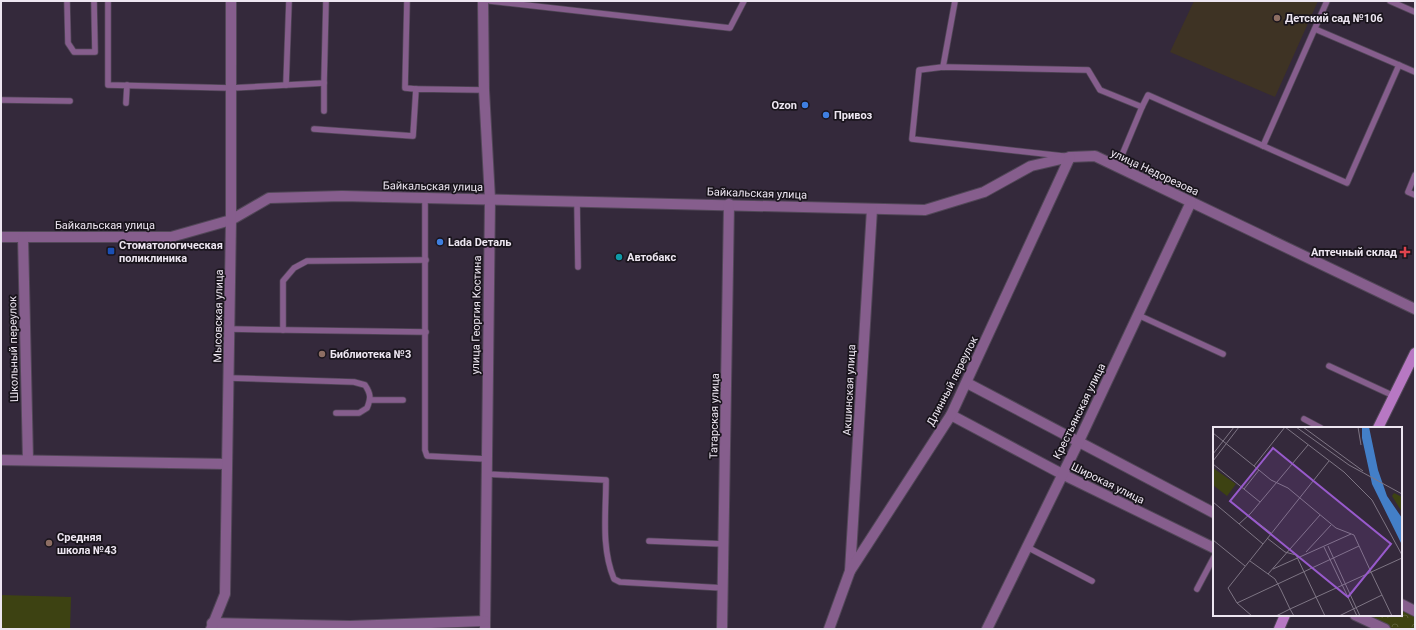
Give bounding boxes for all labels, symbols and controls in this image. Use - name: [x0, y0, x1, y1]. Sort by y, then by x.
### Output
- place label: Детский сад №106: [1285, 12, 1383, 25]
- marker: Детский сад №106: [1272, 13, 1282, 23]
- place label: Ozon: [772, 99, 797, 112]
- marker: Ozon: [800, 100, 810, 110]
- place label: Привоз: [834, 109, 873, 122]
- marker: Привоз: [821, 110, 831, 120]
- street label: улица Недорезова: [1109, 146, 1201, 199]
- street label: Байкальская улица: [383, 179, 483, 194]
- street label: Байкальская улица: [707, 185, 807, 202]
- street label: Байкальская улица: [55, 219, 155, 232]
- place label: Lada Dеталь: [448, 236, 511, 249]
- marker: Lada Dеталь: [435, 237, 445, 247]
- place label: Стоматологическая поликлиника: [119, 239, 223, 265]
- marker: Стоматологическая поликлиника: [106, 246, 116, 256]
- place label: Аптечный склад: [1311, 246, 1397, 259]
- marker: Аптечный склад: [1400, 247, 1410, 257]
- place label: Автобакс: [627, 251, 676, 264]
- marker: Автобакс: [614, 252, 624, 262]
- street label: улица Георгия Костина: [469, 255, 484, 375]
- street label: Мысовская улица: [211, 269, 226, 363]
- street label: Школьный переулок: [6, 296, 21, 402]
- street label: Длинный переулок: [924, 334, 981, 428]
- street label: Акшинская улица: [841, 344, 858, 436]
- place label: Библиотека №3: [330, 348, 411, 361]
- marker: Библиотека №3: [317, 349, 327, 359]
- street label: Крестьянская улица: [1051, 361, 1108, 461]
- street label: Татарская улица: [707, 373, 722, 459]
- inset map: [1213, 427, 1402, 616]
- street label: Широкая улица: [1069, 460, 1147, 507]
- place label: Средняя школа №43: [57, 531, 117, 557]
- marker: Средняя школа №43: [44, 538, 54, 548]

